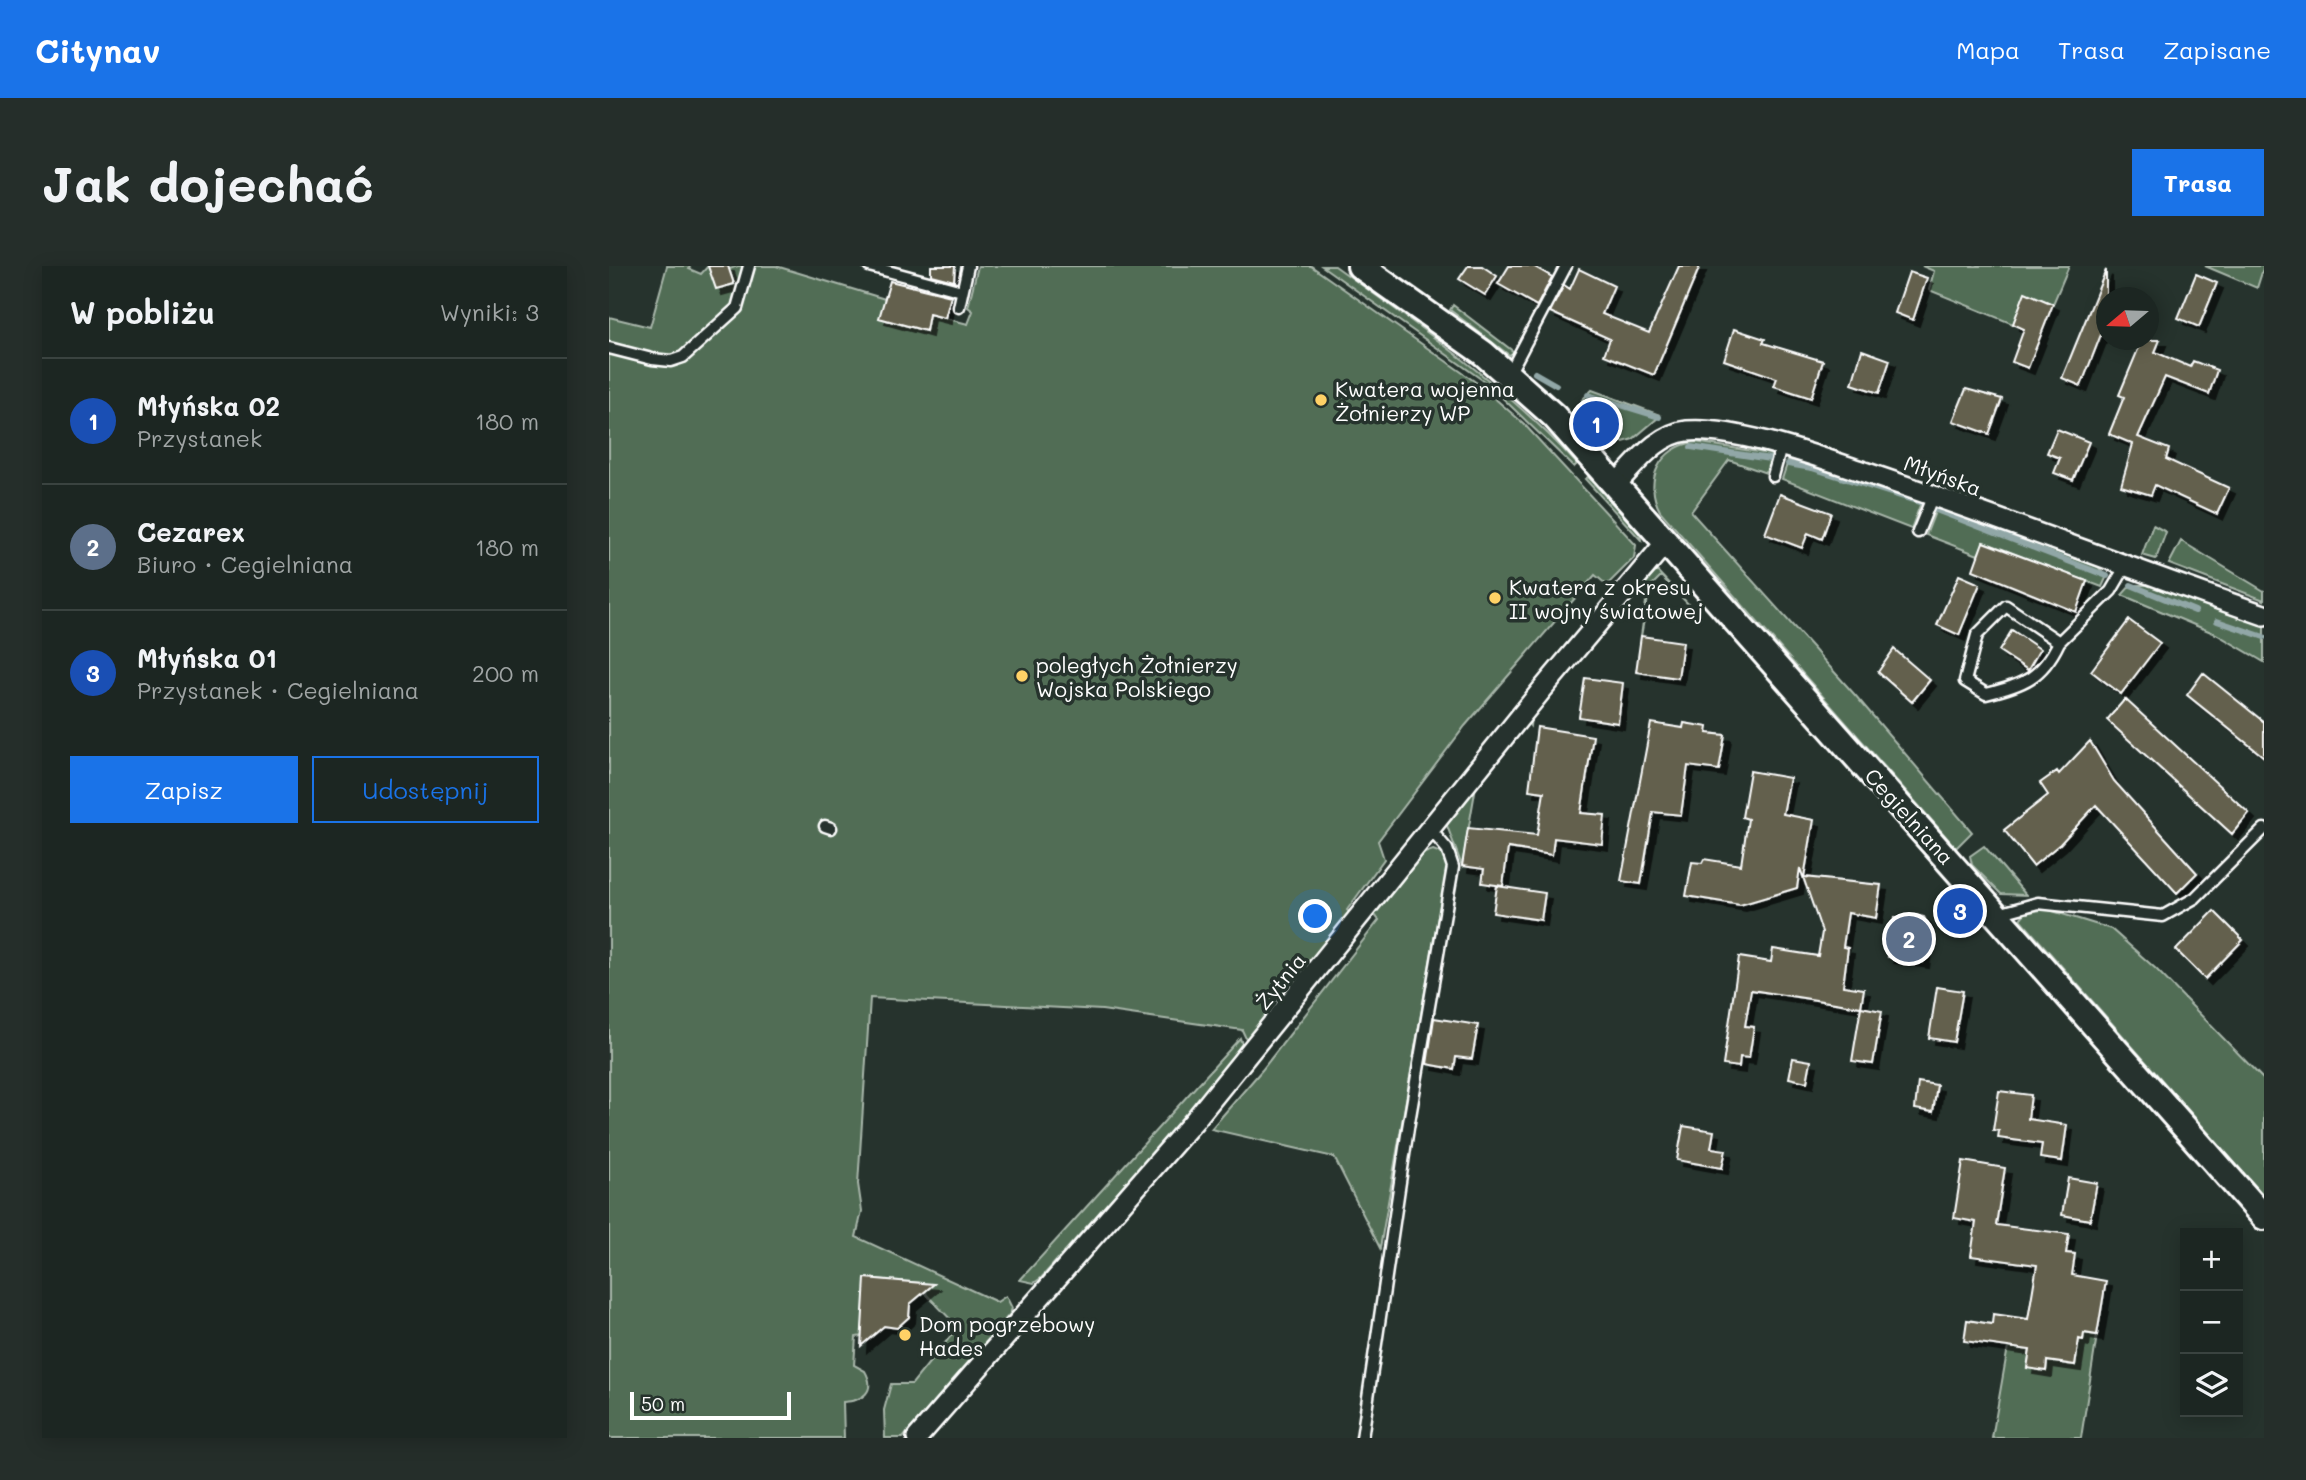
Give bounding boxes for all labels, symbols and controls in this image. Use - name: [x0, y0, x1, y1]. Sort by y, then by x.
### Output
- text: Citynav: [35, 28, 160, 71]
- text: Mapa: [1956, 34, 2020, 65]
- text: Trasa: [2058, 34, 2125, 65]
- text: Zapisane: [2163, 34, 2271, 65]
- button: Trasa: [2132, 149, 2264, 216]
- text: Jak dojechać: [42, 151, 374, 214]
- north arrow: [2096, 287, 2159, 350]
- text: W pobliżu: [70, 292, 215, 332]
- text: Wyniki: 3: [440, 297, 539, 327]
- place label: Kwatera wojenna Żołnierzy WP: [1335, 375, 1515, 426]
- text: Młyńska 02: [137, 389, 280, 423]
- marker: Kwatera wojenna Żołnierzy WP: [1313, 392, 1329, 408]
- pin: 1: [1573, 398, 1619, 450]
- text: 1: [88, 406, 98, 436]
- text: 180 m: [475, 406, 539, 436]
- text: Przystanek: [137, 423, 262, 453]
- street label: Młyńska: [1901, 449, 1985, 501]
- text: Cezarex: [137, 515, 245, 549]
- text: 2: [87, 532, 99, 562]
- text: 180 m: [475, 532, 539, 562]
- text: Biuro · Cegielniana: [137, 549, 353, 579]
- place label: Kwatera z okresu II wojny światowej: [1509, 573, 1703, 624]
- marker: Kwatera z okresu II wojny światowej: [1487, 590, 1503, 606]
- text: Młyńska 01: [137, 641, 277, 675]
- place label: poległych Żołnierzy Wojska Polskiego: [1036, 651, 1238, 702]
- text: 3: [86, 658, 100, 688]
- text: 200 m: [472, 658, 539, 688]
- marker: poległych Żołnierzy Wojska Polskiego: [1014, 668, 1030, 684]
- text: Przystanek · Cegielniana: [137, 675, 419, 705]
- button: Zapisz: [70, 756, 298, 823]
- button: Udostępnij: [312, 756, 539, 823]
- street label: Cegielniana: [1860, 762, 1960, 870]
- pin: 3: [1937, 885, 1983, 937]
- your location: [1298, 899, 1332, 933]
- pin: 2: [1886, 913, 1932, 965]
- street label: Żytnia: [1249, 947, 1311, 1015]
- map controls: [2180, 1228, 2243, 1417]
- button: +: [2180, 1228, 2243, 1291]
- button: −: [2180, 1291, 2243, 1354]
- place label: Dom pogrzebowy Hades: [919, 1310, 1095, 1361]
- marker: Dom pogrzebowy Hades: [897, 1327, 913, 1343]
- button: layers: [2180, 1354, 2243, 1417]
- scale bar: [630, 1389, 791, 1421]
- text: 50 m: [641, 1391, 685, 1416]

